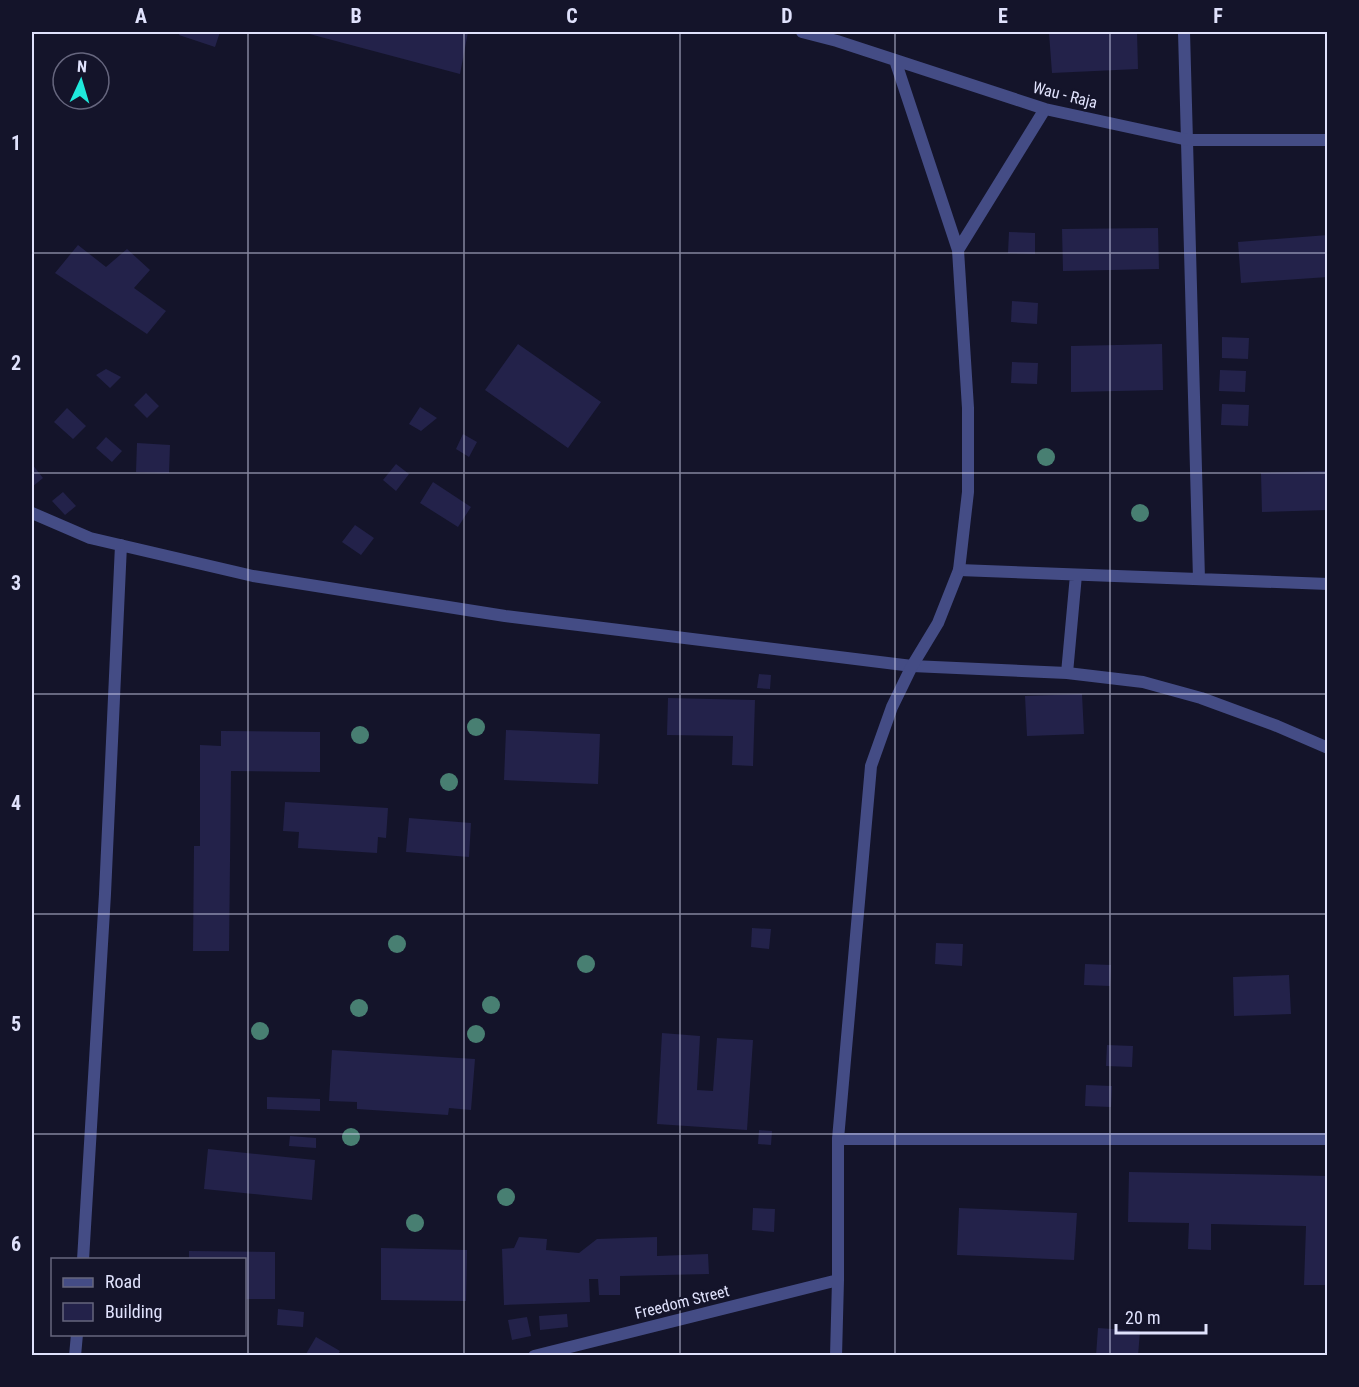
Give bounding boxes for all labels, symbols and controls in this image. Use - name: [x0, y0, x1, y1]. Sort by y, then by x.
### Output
- text: A: [135, 4, 147, 28]
- text: B: [350, 4, 362, 28]
- text: C: [566, 4, 578, 28]
- text: D: [781, 4, 793, 28]
- text: E: [998, 4, 1008, 28]
- text: F: [1213, 4, 1223, 28]
- north arrow: [51, 51, 111, 111]
- text: N: [76, 57, 88, 76]
- street label: Wau - Raja: [1031, 78, 1099, 112]
- text: 1: [11, 131, 21, 155]
- text: 2: [11, 351, 21, 375]
- text: 3: [11, 571, 21, 595]
- text: 4: [11, 791, 21, 815]
- text: 5: [11, 1012, 21, 1036]
- text: 6: [11, 1232, 21, 1256]
- legend: [51, 1258, 246, 1336]
- text: Road: [105, 1271, 141, 1292]
- street label: Freedom Street: [633, 1281, 731, 1323]
- scale bar: [1116, 1297, 1206, 1335]
- text: Building: [105, 1301, 162, 1322]
- text: 20 m: [1125, 1307, 1160, 1328]

